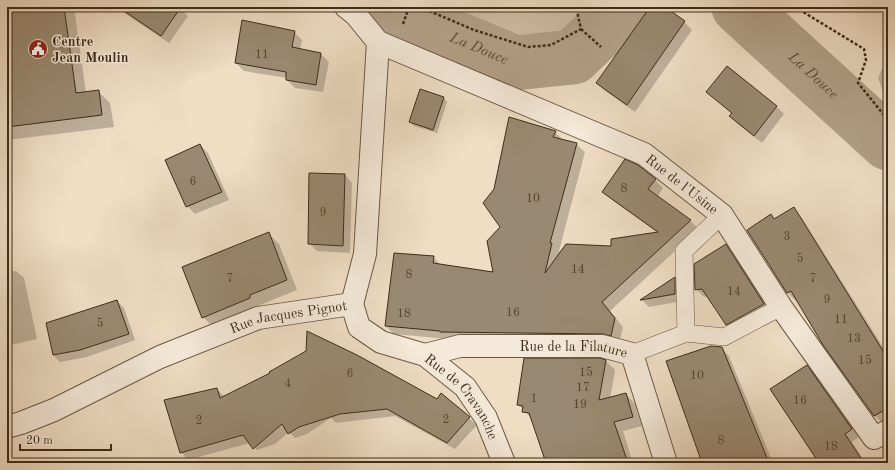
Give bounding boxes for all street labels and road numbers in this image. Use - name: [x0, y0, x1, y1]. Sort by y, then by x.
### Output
- street label: Rue de l'Usine: [643, 152, 720, 217]
- street label: Rue Jacques Pignot: [228, 299, 348, 336]
- street label: Rue de la Filature: [519, 340, 629, 360]
- street label: Rue de Cravanche: [422, 352, 500, 442]

